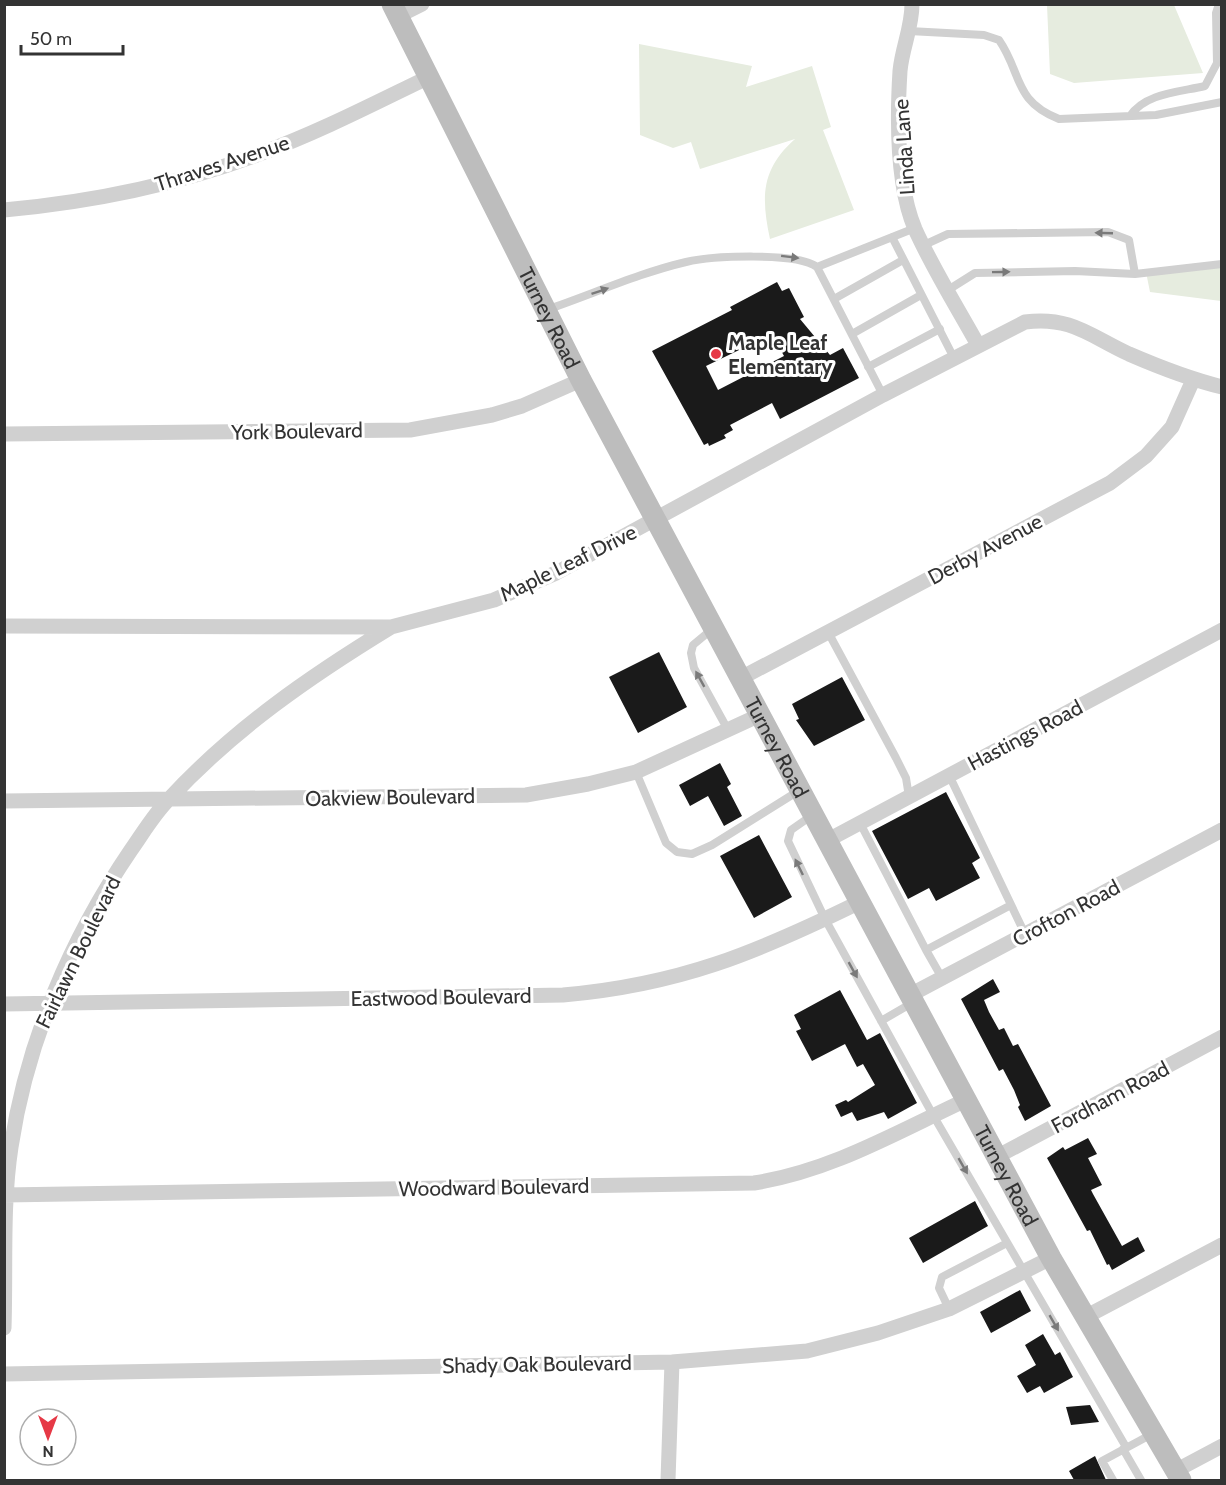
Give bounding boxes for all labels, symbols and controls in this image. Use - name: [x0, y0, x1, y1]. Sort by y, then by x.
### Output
- scale bar: [21, 18, 123, 56]
- text: 50 m: [30, 28, 72, 50]
- street label: Linda Lane: [888, 98, 920, 196]
- street label: Thraves Avenue: [152, 129, 292, 196]
- one-way arrow: [1094, 228, 1113, 237]
- one-way arrow: [781, 253, 800, 262]
- street label: Turney Road: [514, 263, 586, 373]
- one-way arrow: [992, 267, 1011, 277]
- one-way arrow: [592, 286, 610, 296]
- place label: Maple Leaf Elementary: [728, 330, 833, 379]
- marker: Maple Leaf Elementary: [709, 347, 723, 361]
- street label: York Boulevard: [230, 417, 363, 445]
- street label: Derby Avenue: [924, 508, 1047, 590]
- street label: Maple Leaf Drive: [496, 519, 641, 607]
- one-way arrow: [695, 670, 705, 687]
- street label: Turney Road: [740, 692, 814, 802]
- street label: Hastings Road: [963, 694, 1087, 776]
- street label: Oakview Boulevard: [305, 783, 475, 811]
- one-way arrow: [795, 858, 804, 875]
- street label: Fairlawn Boulevard: [30, 872, 126, 1032]
- street label: Crofton Road: [1008, 874, 1124, 952]
- one-way arrow: [848, 962, 859, 978]
- street label: Eastwood Boulevard: [350, 983, 532, 1011]
- street label: Fordham Road: [1047, 1055, 1173, 1139]
- street label: Turney Road: [970, 1121, 1044, 1230]
- one-way arrow: [957, 1158, 968, 1174]
- street label: Woodward Boulevard: [398, 1173, 590, 1201]
- one-way arrow: [1048, 1315, 1059, 1331]
- street label: Shady Oak Boulevard: [442, 1350, 632, 1378]
- north arrow: [18, 1407, 78, 1467]
- text: N: [42, 1442, 54, 1461]

